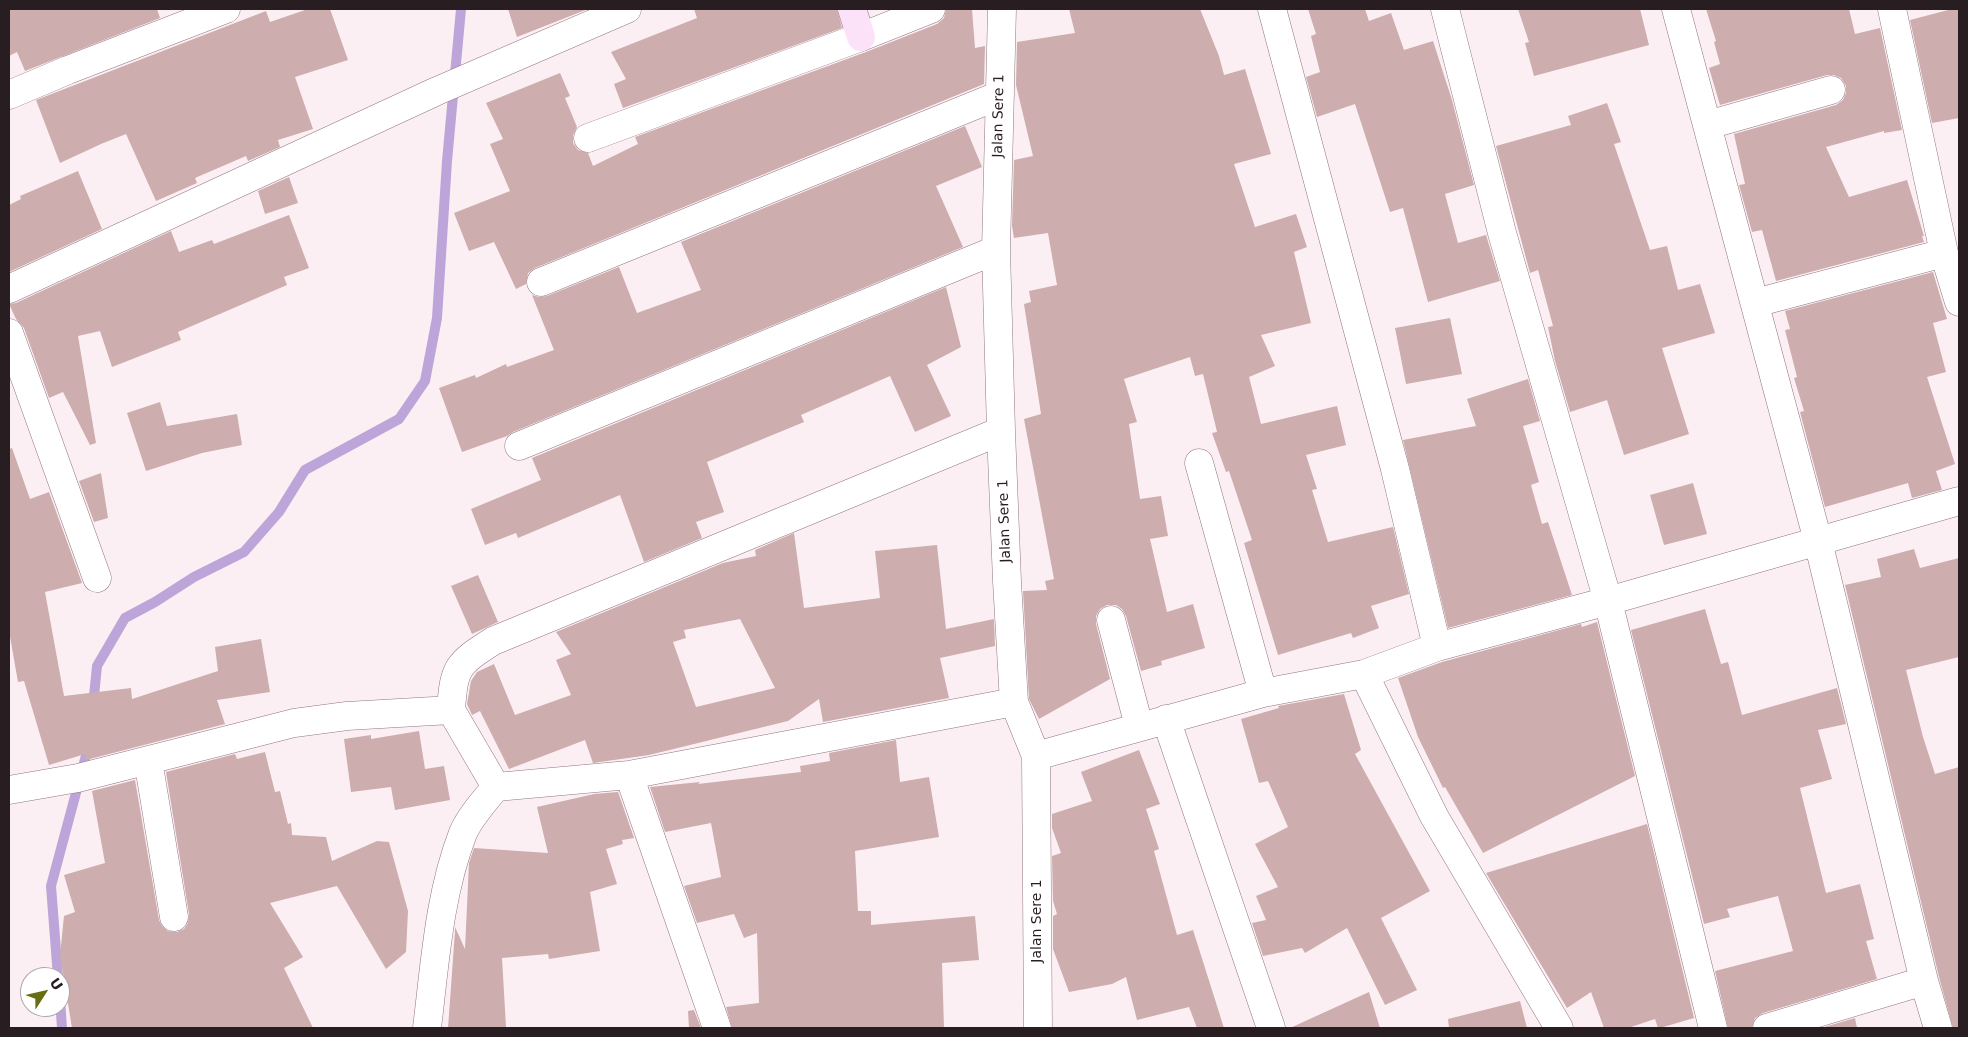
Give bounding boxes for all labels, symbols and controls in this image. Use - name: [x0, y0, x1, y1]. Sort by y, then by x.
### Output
- street label: Jalan Sere 1: [990, 74, 1008, 158]
- street label: Jalan Sere 1: [995, 479, 1015, 563]
- street label: Jalan Sere 1: [1029, 879, 1045, 963]
- north arrow: [20, 967, 70, 1017]
- text: U: [47, 975, 66, 993]

